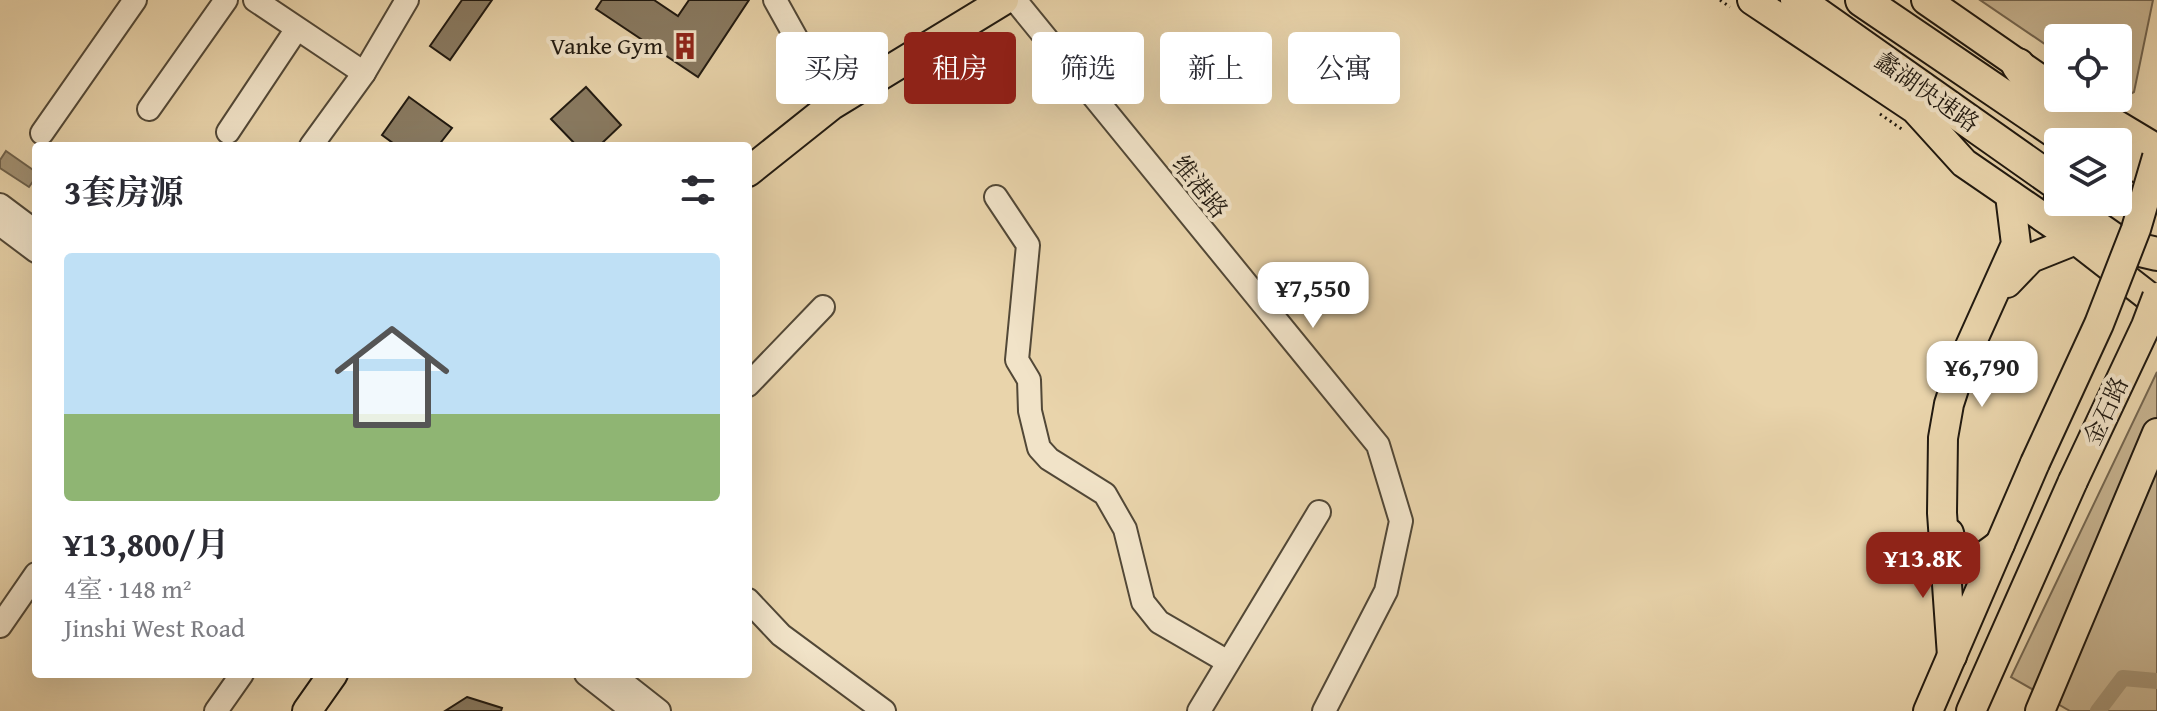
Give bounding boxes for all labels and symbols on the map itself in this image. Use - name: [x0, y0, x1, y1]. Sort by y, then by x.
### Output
- place label: Vanke Gym: [550, 28, 663, 63]
- building icon: Vanke Gym: [670, 31, 700, 61]
- street label: 蠡湖快速路: [1868, 43, 1986, 140]
- street label: 维港路: [1164, 148, 1237, 226]
- pin: ¥7,550: [1248, 262, 1378, 330]
- pin: ¥6,790: [1917, 341, 2047, 409]
- street label: 金石路: [2074, 371, 2137, 451]
- pin: ¥13.8K: [1858, 532, 1988, 600]

